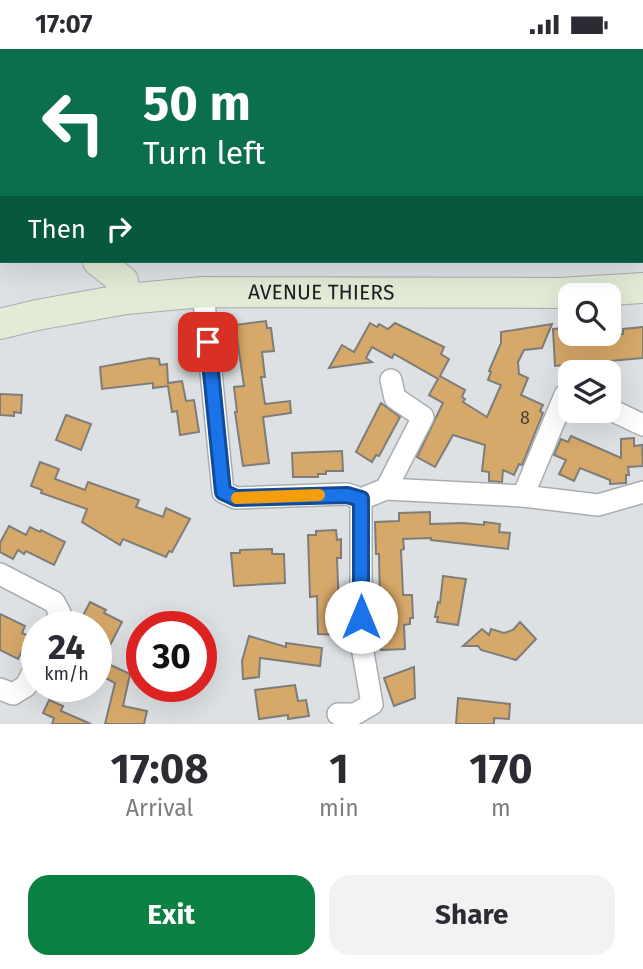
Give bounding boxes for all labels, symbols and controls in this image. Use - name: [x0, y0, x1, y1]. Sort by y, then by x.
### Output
- text: 17:07: [35, 9, 92, 40]
- text: 50 m: [143, 74, 251, 133]
- icon: left: [28, 77, 119, 168]
- text: Turn left: [143, 134, 265, 172]
- icon: right: [100, 210, 138, 248]
- text: Then: [28, 214, 86, 245]
- street label: AVENUE THIERS: [248, 279, 394, 306]
- map controls: [558, 283, 621, 423]
- button: search: [558, 283, 621, 346]
- pin: [178, 312, 238, 372]
- icon: arrive: [189, 323, 227, 361]
- button: layers: [558, 360, 621, 423]
- house number: 8: [520, 407, 530, 429]
- position arrow: [324, 580, 398, 654]
- speed limit sign: 30: [126, 611, 217, 702]
- text: 24: [48, 626, 85, 668]
- text: km/h: [44, 663, 89, 685]
- text: 17:08: [110, 744, 209, 794]
- text: 1: [329, 744, 349, 794]
- text: 170: [469, 744, 533, 794]
- text: Arrival: [126, 794, 193, 822]
- text: min: [319, 794, 359, 822]
- text: m: [491, 794, 511, 822]
- button: Exit: [28, 875, 315, 955]
- button: Share: [329, 875, 615, 955]

